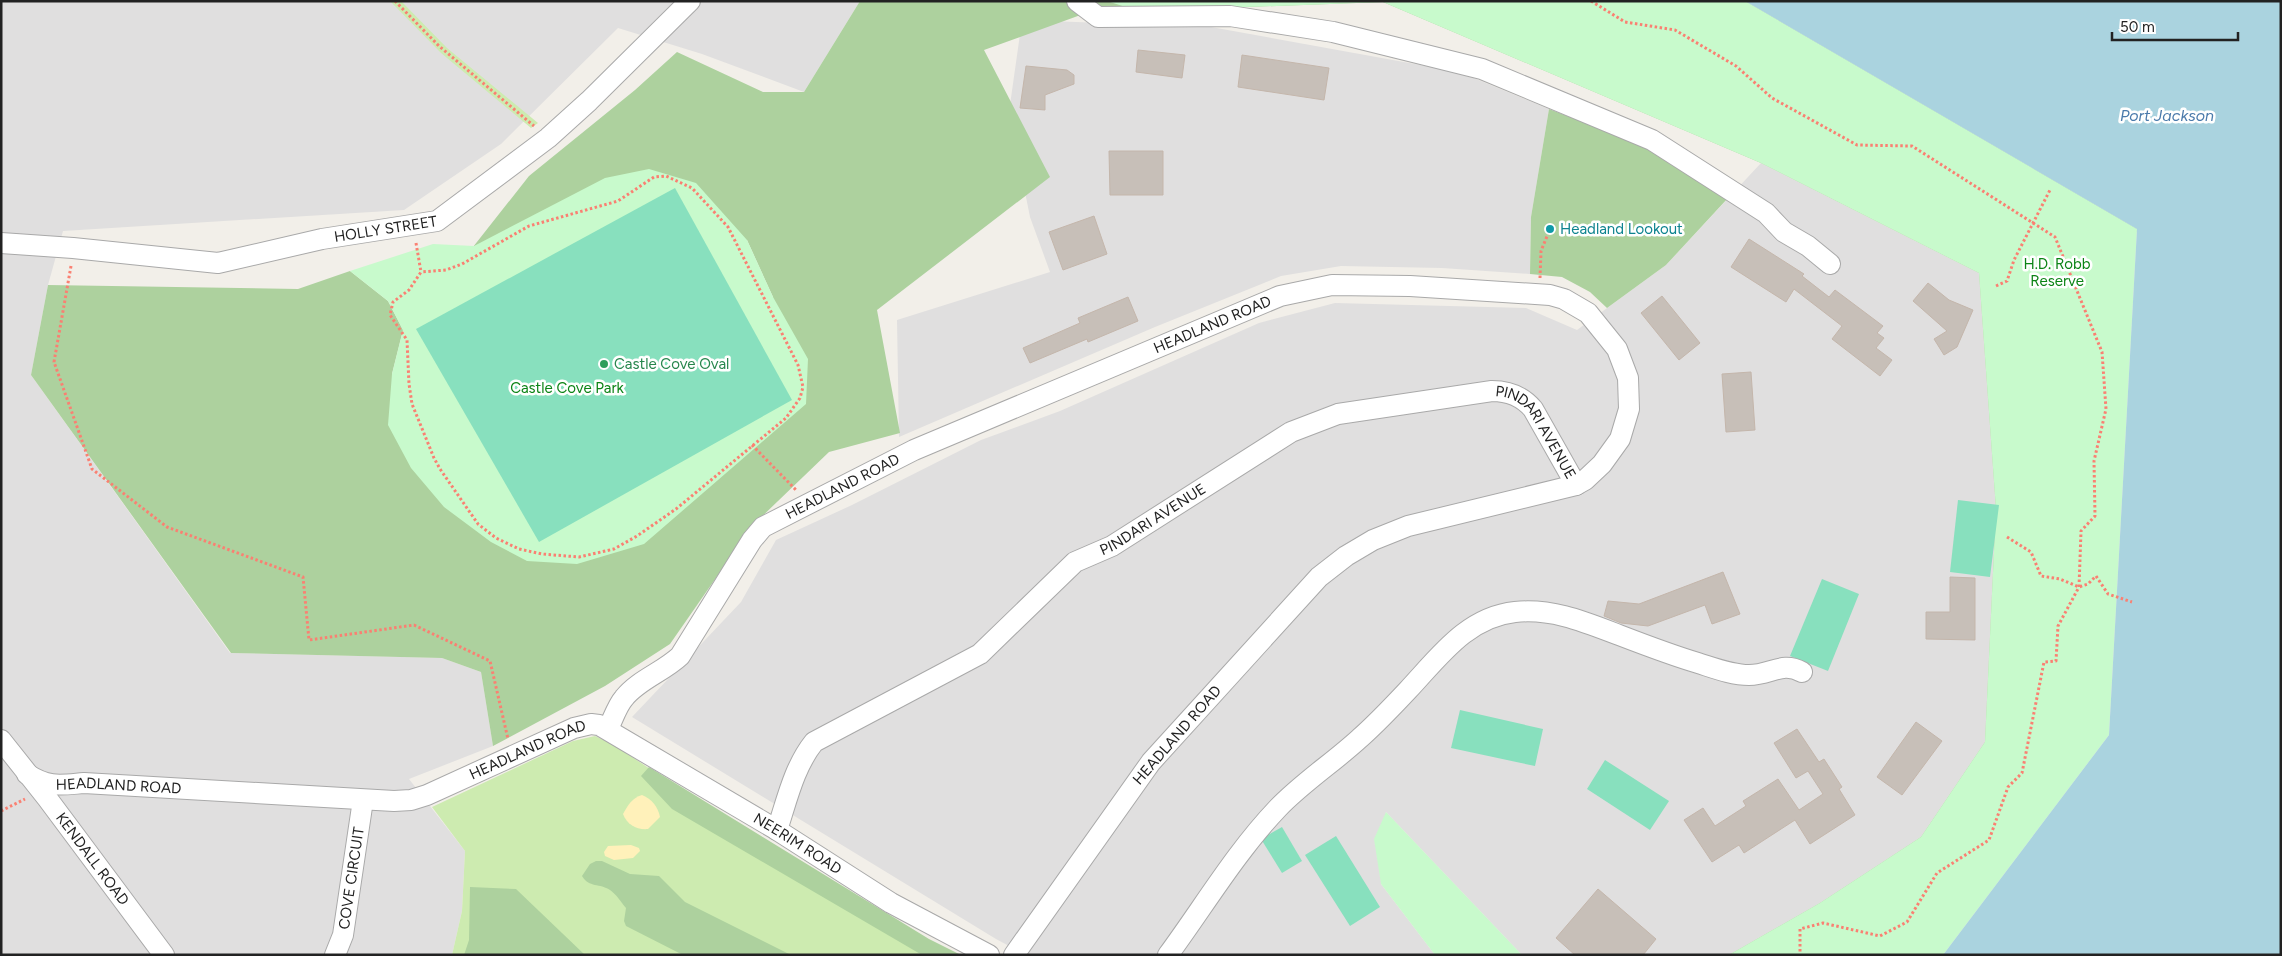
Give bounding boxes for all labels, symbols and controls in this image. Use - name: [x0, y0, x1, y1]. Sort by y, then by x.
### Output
- scale bar: [2112, 10, 2238, 42]
- text: 50 m: [2120, 18, 2155, 36]
- water label: Port Jackson: [2120, 106, 2214, 125]
- street label: HOLLY STREET: [333, 212, 439, 246]
- place label: Headland Lookout: [1560, 220, 1683, 238]
- marker: Headland Lookout: [1544, 223, 1556, 235]
- park label: H.D. Robb Reserve: [2023, 255, 2091, 290]
- street label: HEADLAND ROAD: [1151, 292, 1274, 357]
- place label: Castle Cove Oval: [614, 355, 729, 373]
- marker: Castle Cove Oval: [598, 358, 610, 370]
- park label: Castle Cove Park: [510, 379, 625, 397]
- street label: PINDARI AVENUE: [1495, 382, 1580, 482]
- street label: HEADLAND ROAD: [782, 450, 903, 523]
- street label: PINDARI AVENUE: [1097, 480, 1209, 559]
- street label: HEADLAND ROAD: [1129, 682, 1225, 788]
- street label: HEADLAND ROAD: [467, 717, 588, 783]
- street label: HEADLAND ROAD: [56, 774, 182, 798]
- street label: KENDALL ROAD: [52, 809, 133, 909]
- street label: NEERIM ROAD: [750, 809, 845, 878]
- street label: COVE CIRCUIT: [335, 825, 368, 931]

